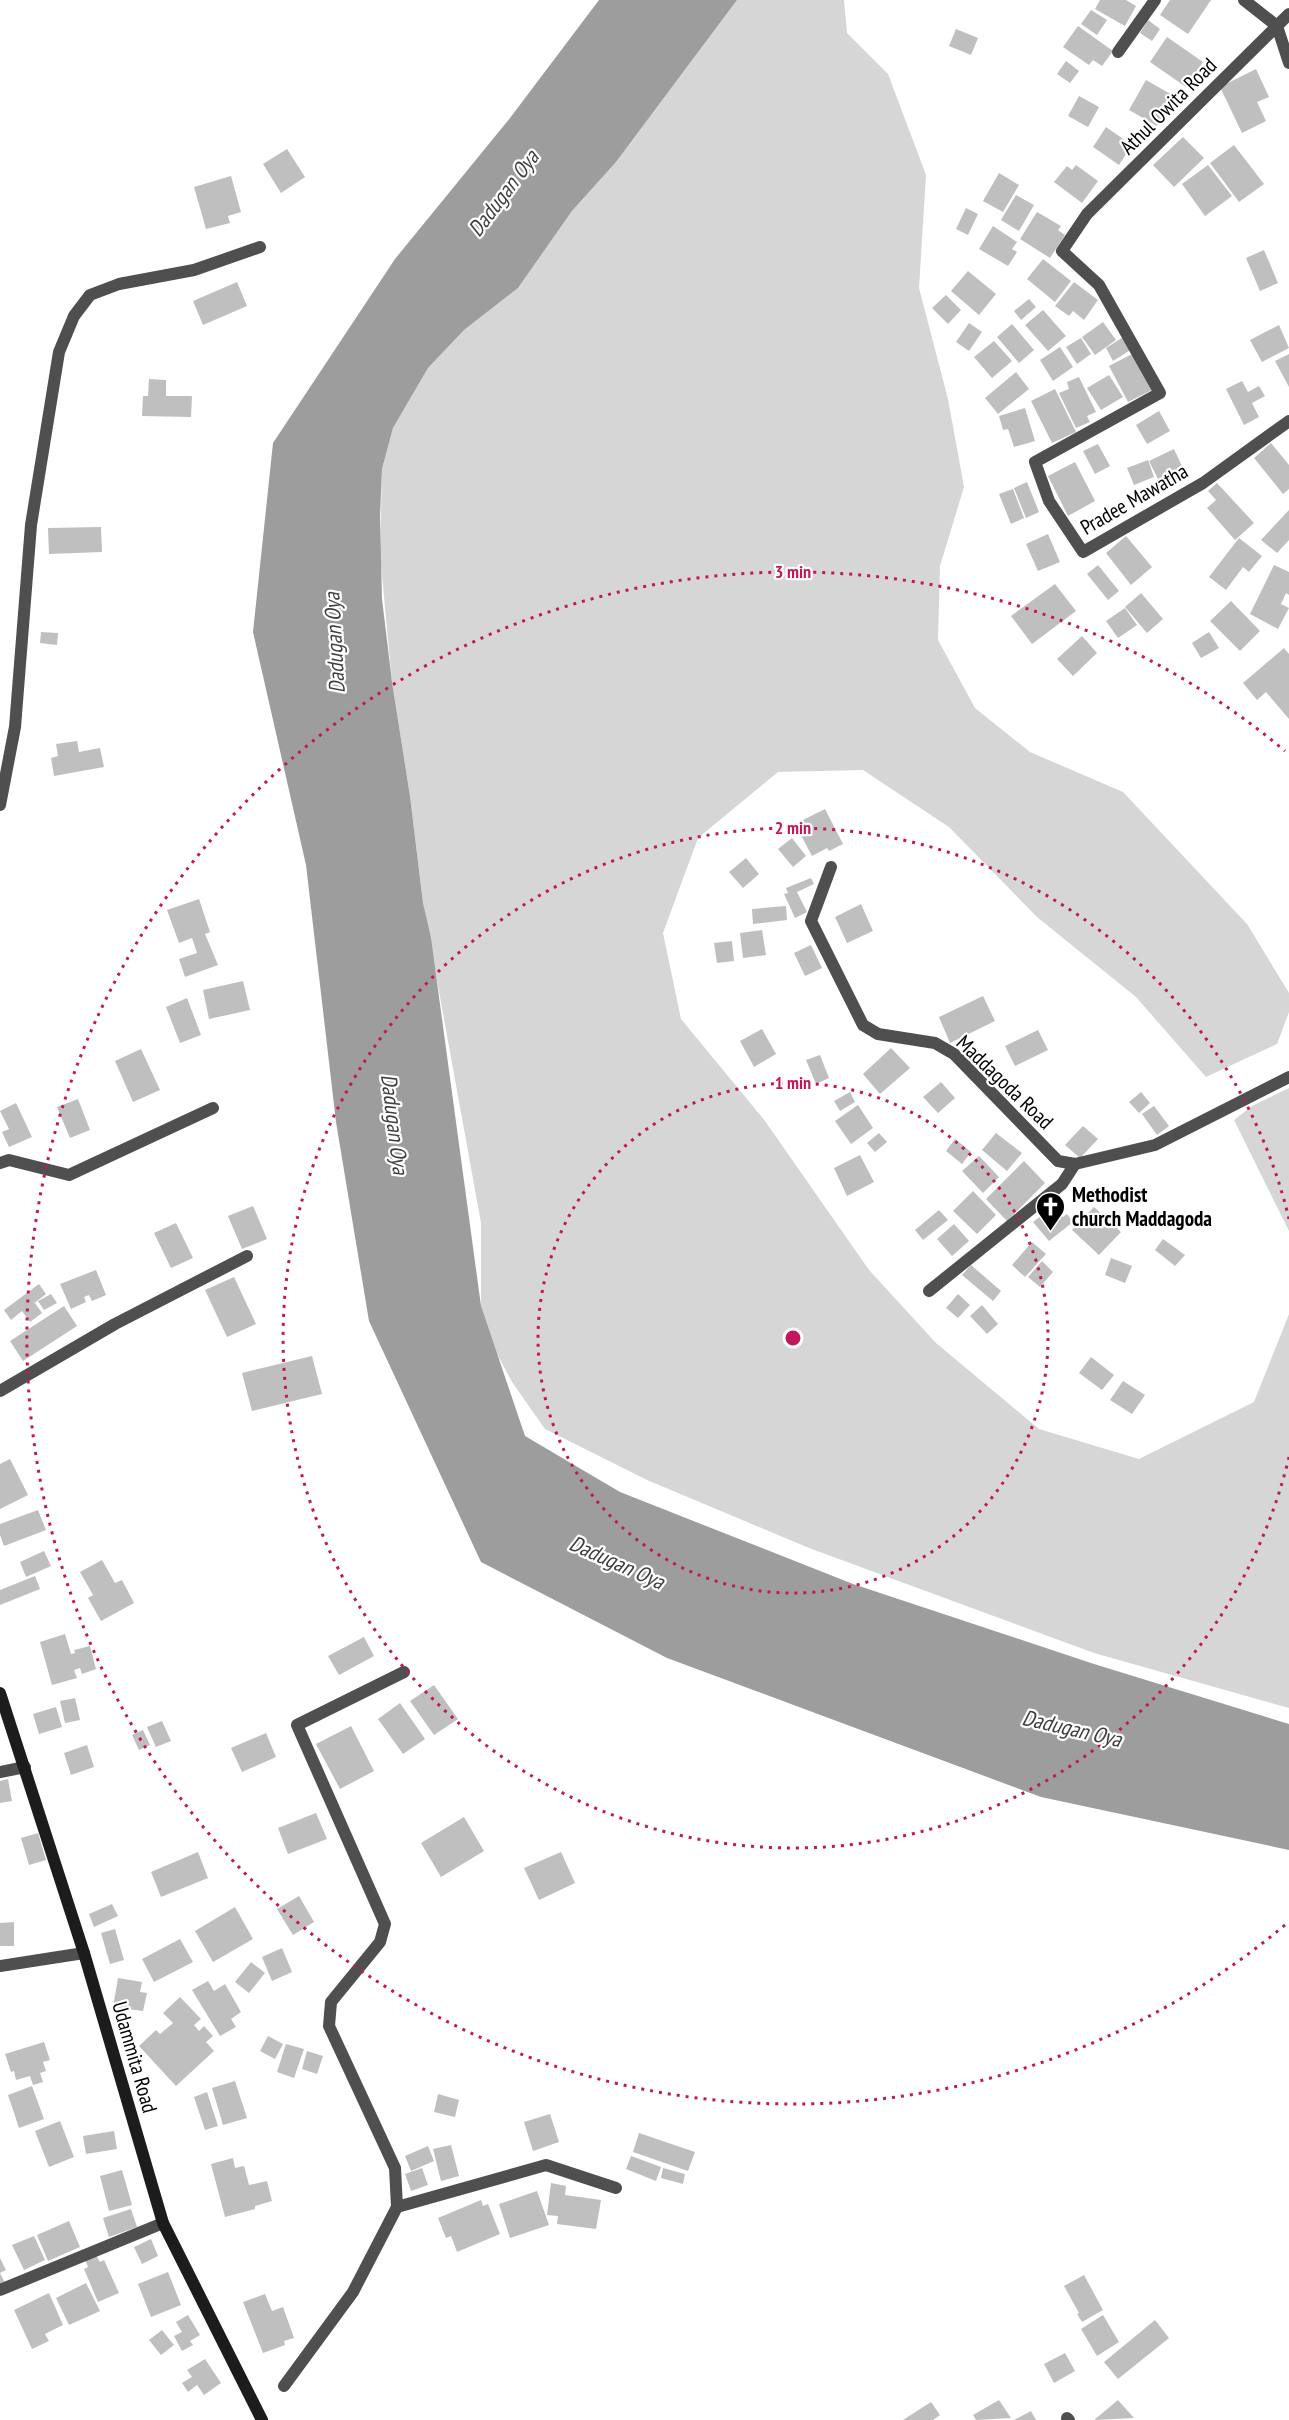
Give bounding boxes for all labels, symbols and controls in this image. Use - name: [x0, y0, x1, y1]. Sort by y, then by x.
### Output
- street label: Athul Owita Road: [1114, 52, 1222, 160]
- water label: Dadugan Oya: [461, 143, 545, 242]
- street label: Pradee Mawatha: [1075, 457, 1193, 541]
- text: 3 min: [775, 560, 811, 583]
- water label: Dadugan Oya: [317, 591, 351, 694]
- text: 2 min: [775, 816, 811, 839]
- street label: Maddagoda Road: [951, 1029, 1059, 1135]
- text: 1 min: [775, 1071, 811, 1094]
- water label: Dadugan Oya: [375, 1072, 415, 1177]
- place label: Methodist church Maddagoda: [1072, 1181, 1212, 1232]
- church icon: Methodist church Maddagoda: [1035, 1190, 1067, 1232]
- centre of rings: [783, 1328, 803, 1348]
- water label: Dadugan Oya: [565, 1529, 670, 1596]
- water label: Dadugan Oya: [1020, 1703, 1125, 1753]
- street label: Udammita Road: [106, 1998, 164, 2116]

